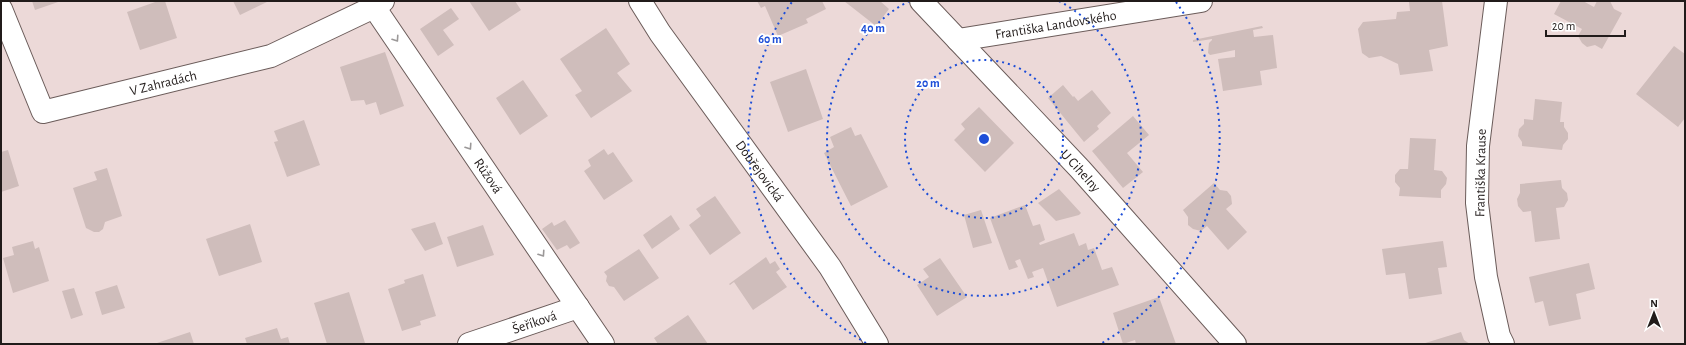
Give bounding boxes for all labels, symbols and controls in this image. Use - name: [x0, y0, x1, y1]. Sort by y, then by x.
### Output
- street label: Františka Landovského: [994, 9, 1118, 42]
- scale bar: [1546, 12, 1625, 38]
- text: 20 m: [1552, 20, 1575, 32]
- text: 40 m: [861, 22, 885, 34]
- text: 60 m: [758, 33, 782, 45]
- one-way arrow: [391, 35, 398, 42]
- street label: V Zahradách: [129, 68, 198, 98]
- text: 20 m: [916, 77, 940, 89]
- street label: Františka Krause: [1473, 129, 1489, 217]
- centre of rings: [977, 132, 991, 146]
- street label: Dobřejovická: [733, 138, 786, 205]
- one-way arrow: [464, 143, 472, 150]
- street label: U Cihelny: [1058, 147, 1103, 195]
- street label: Růžová: [471, 156, 505, 197]
- one-way arrow: [537, 250, 544, 257]
- north arrow: [1634, 293, 1674, 333]
- text: N: [1650, 298, 1658, 309]
- street label: Šeříková: [510, 309, 559, 337]

